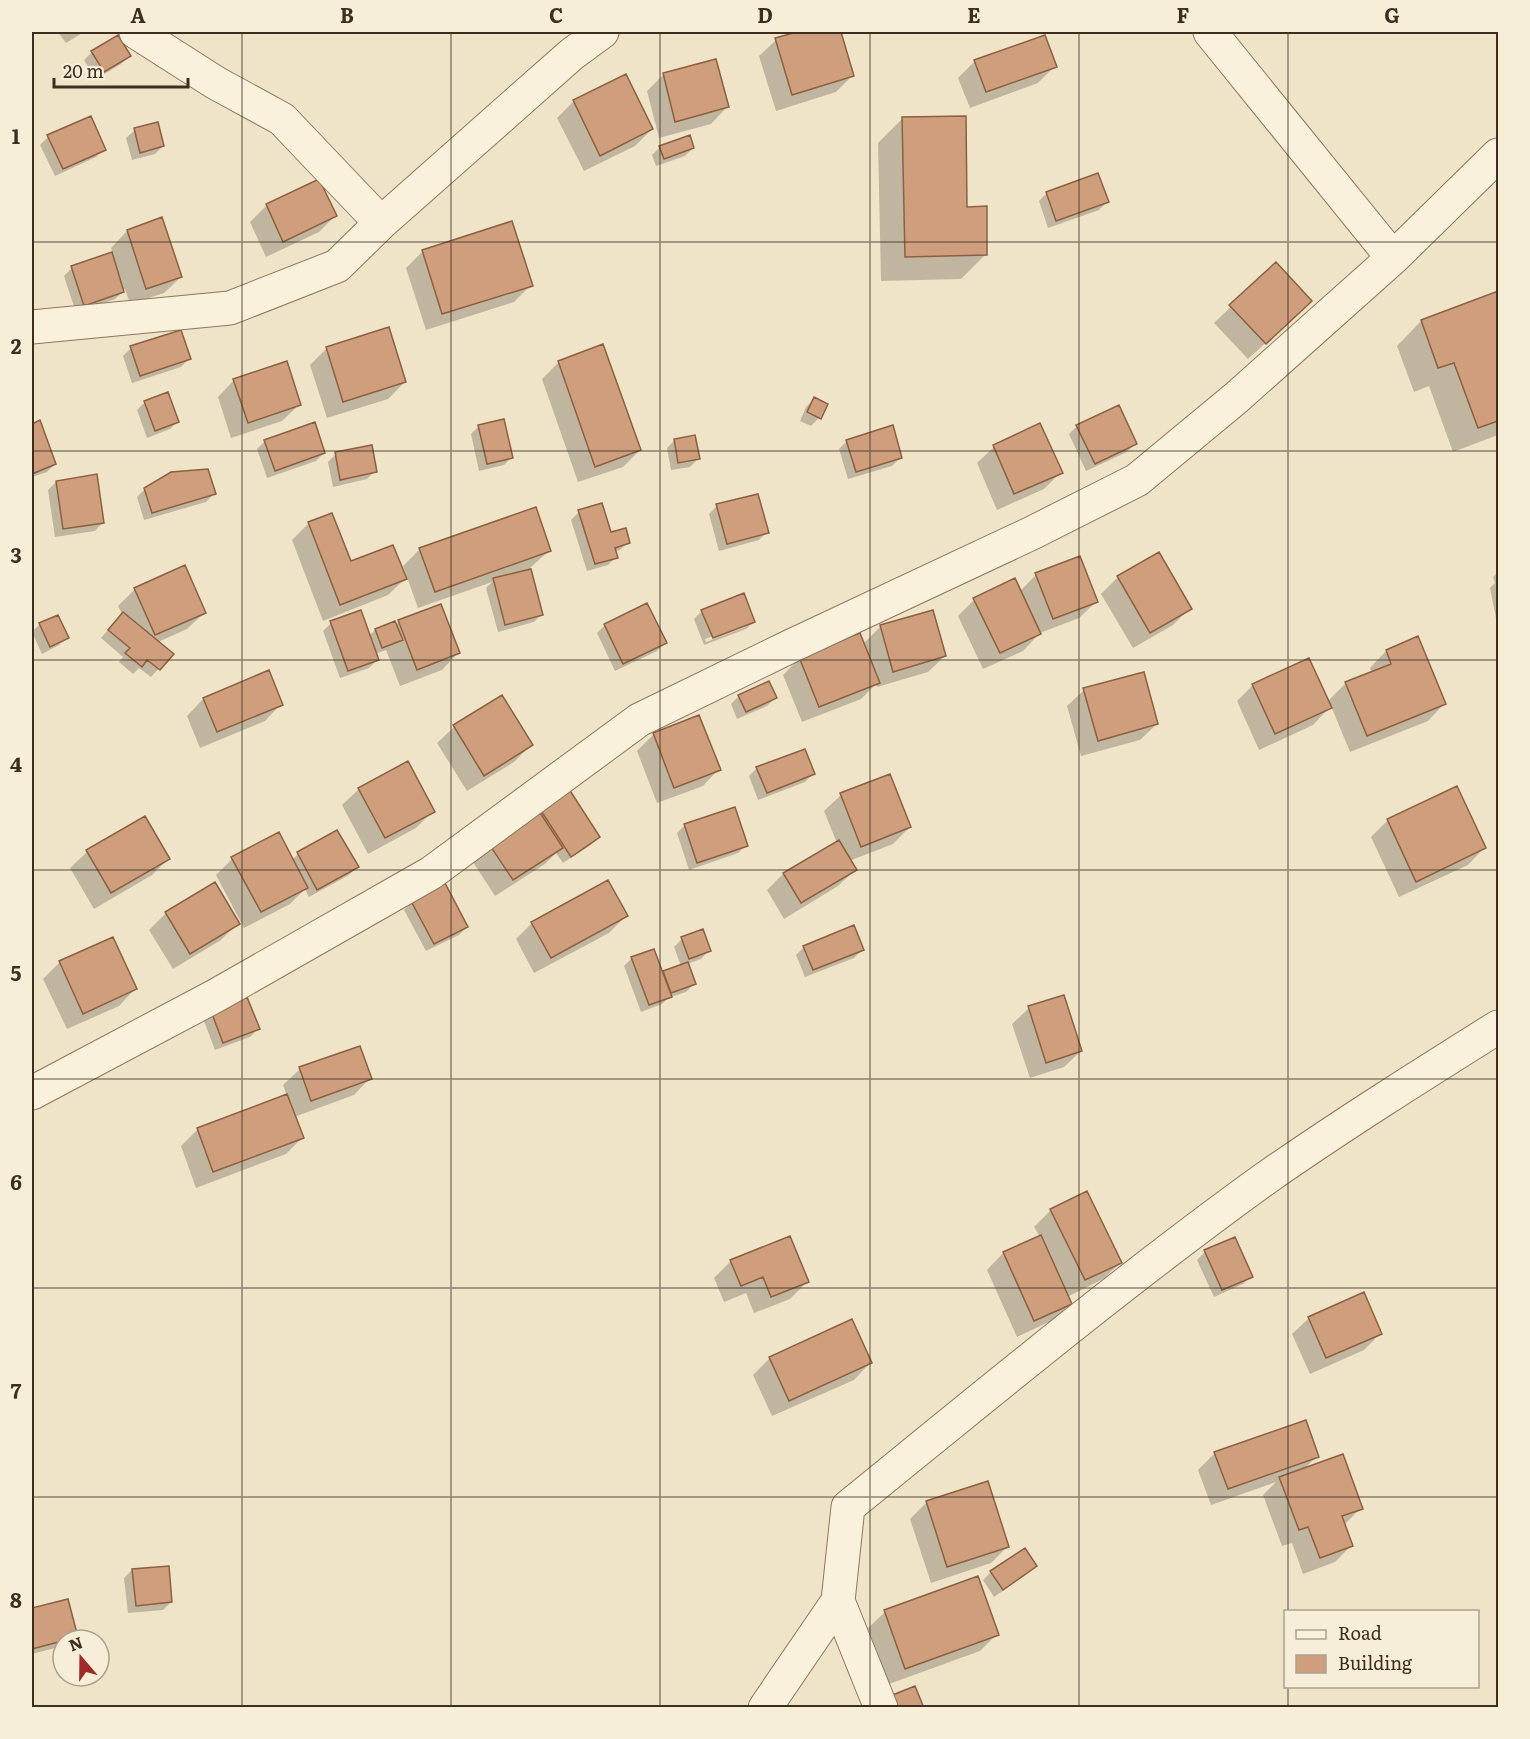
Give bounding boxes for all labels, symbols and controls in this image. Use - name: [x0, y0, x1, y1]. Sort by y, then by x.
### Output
- text: A: [130, 0, 146, 29]
- text: B: [340, 0, 354, 29]
- text: C: [549, 0, 563, 29]
- text: D: [757, 0, 773, 29]
- text: E: [967, 0, 981, 29]
- text: F: [1177, 0, 1190, 29]
- text: G: [1384, 0, 1400, 29]
- scale bar: [54, 51, 188, 89]
- text: 20 m: [63, 57, 104, 84]
- text: 1: [12, 120, 20, 150]
- text: 2: [11, 330, 22, 360]
- text: 3: [10, 539, 22, 569]
- text: 4: [10, 748, 22, 778]
- text: 5: [11, 957, 22, 987]
- text: 6: [10, 1166, 22, 1196]
- text: 7: [11, 1375, 22, 1405]
- text: 8: [10, 1584, 22, 1614]
- legend: [1284, 1610, 1479, 1688]
- text: Road: [1338, 1619, 1382, 1646]
- north arrow: [51, 1628, 111, 1688]
- text: N: [65, 1629, 86, 1657]
- text: Building: [1338, 1649, 1413, 1676]

